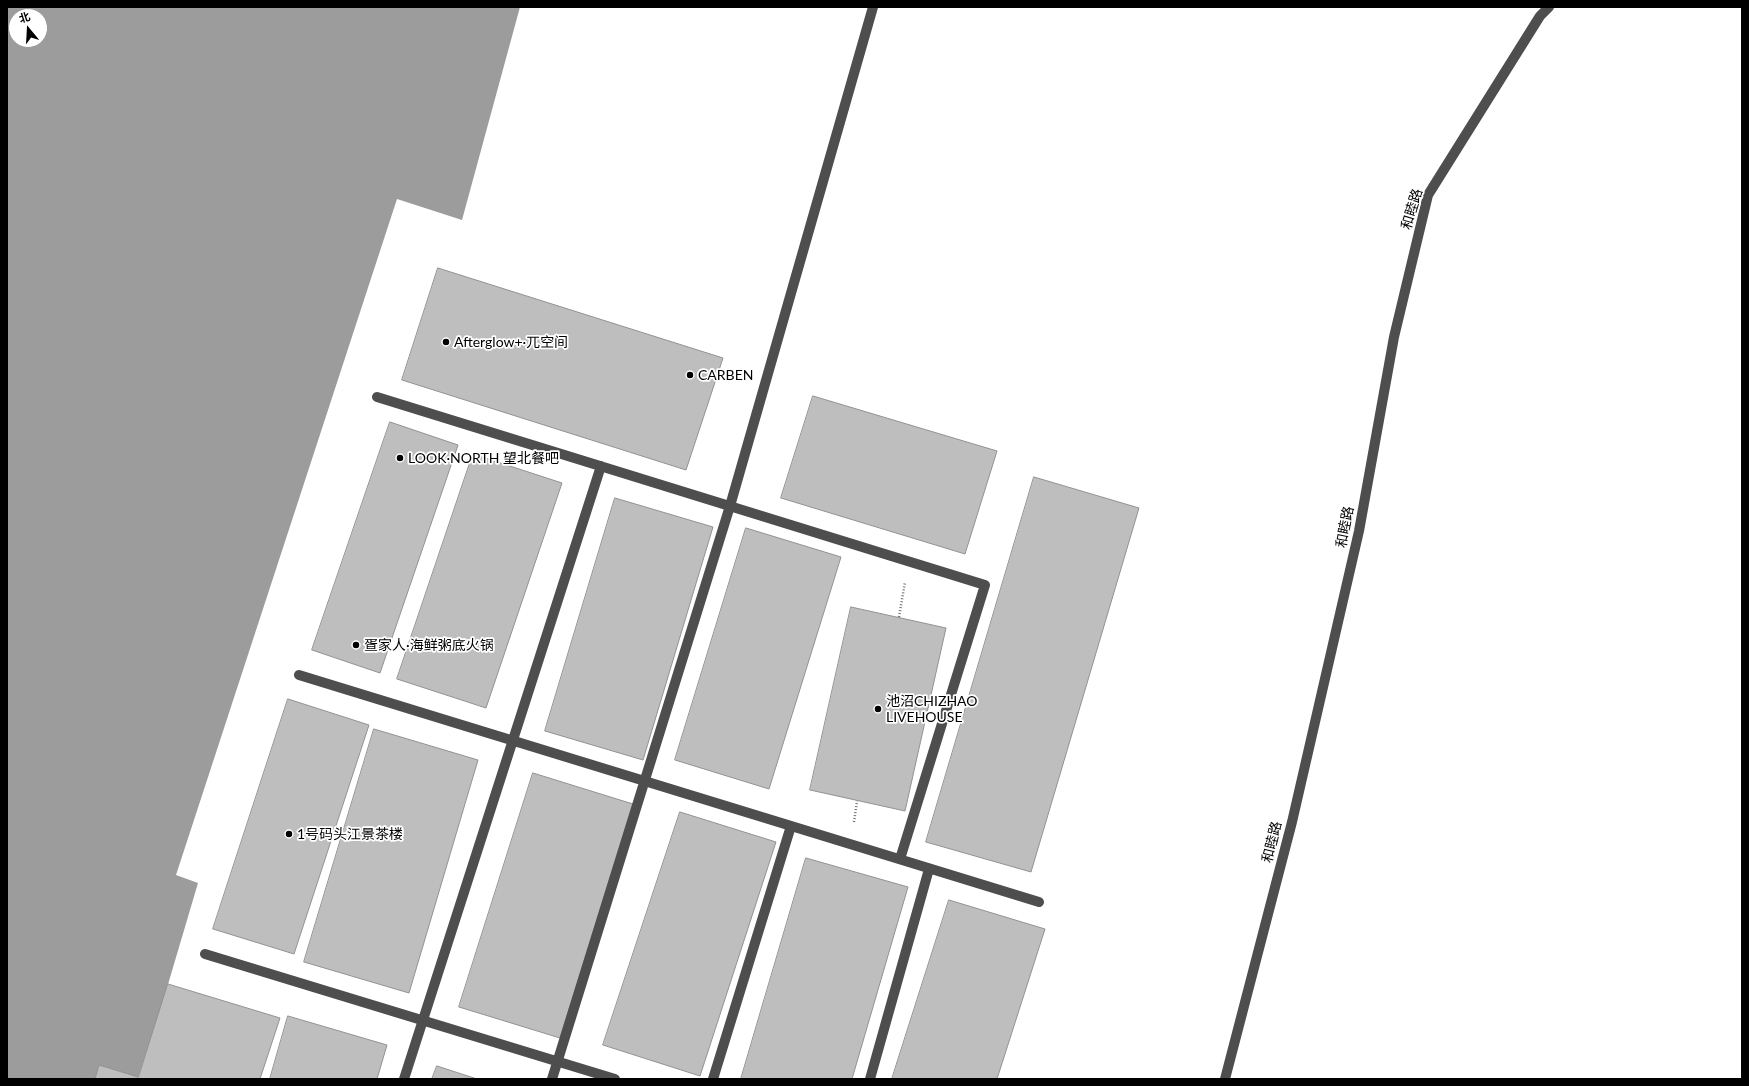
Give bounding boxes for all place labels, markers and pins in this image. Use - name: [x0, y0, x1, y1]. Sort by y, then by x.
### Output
- place label: Afterglow+·兀空间: [454, 334, 568, 350]
- marker: Afterglow+·兀空间: [441, 337, 451, 347]
- place label: CARBEN: [698, 367, 753, 383]
- marker: CARBEN: [685, 370, 695, 380]
- place label: LOOK·NORTH 望北餐吧: [408, 450, 559, 466]
- marker: LOOK·NORTH 望北餐吧: [395, 453, 405, 463]
- place label: 疍家人·海鲜粥底火锅: [364, 637, 494, 653]
- marker: 疍家人·海鲜粥底火锅: [351, 640, 361, 650]
- place label: 池沼CHIZHAO LIVEHOUSE: [886, 693, 978, 726]
- marker: 池沼CHIZHAO LIVEHOUSE: [873, 704, 883, 714]
- place label: 1号码头江景茶楼: [297, 826, 403, 842]
- marker: 1号码头江景茶楼: [284, 829, 294, 839]

